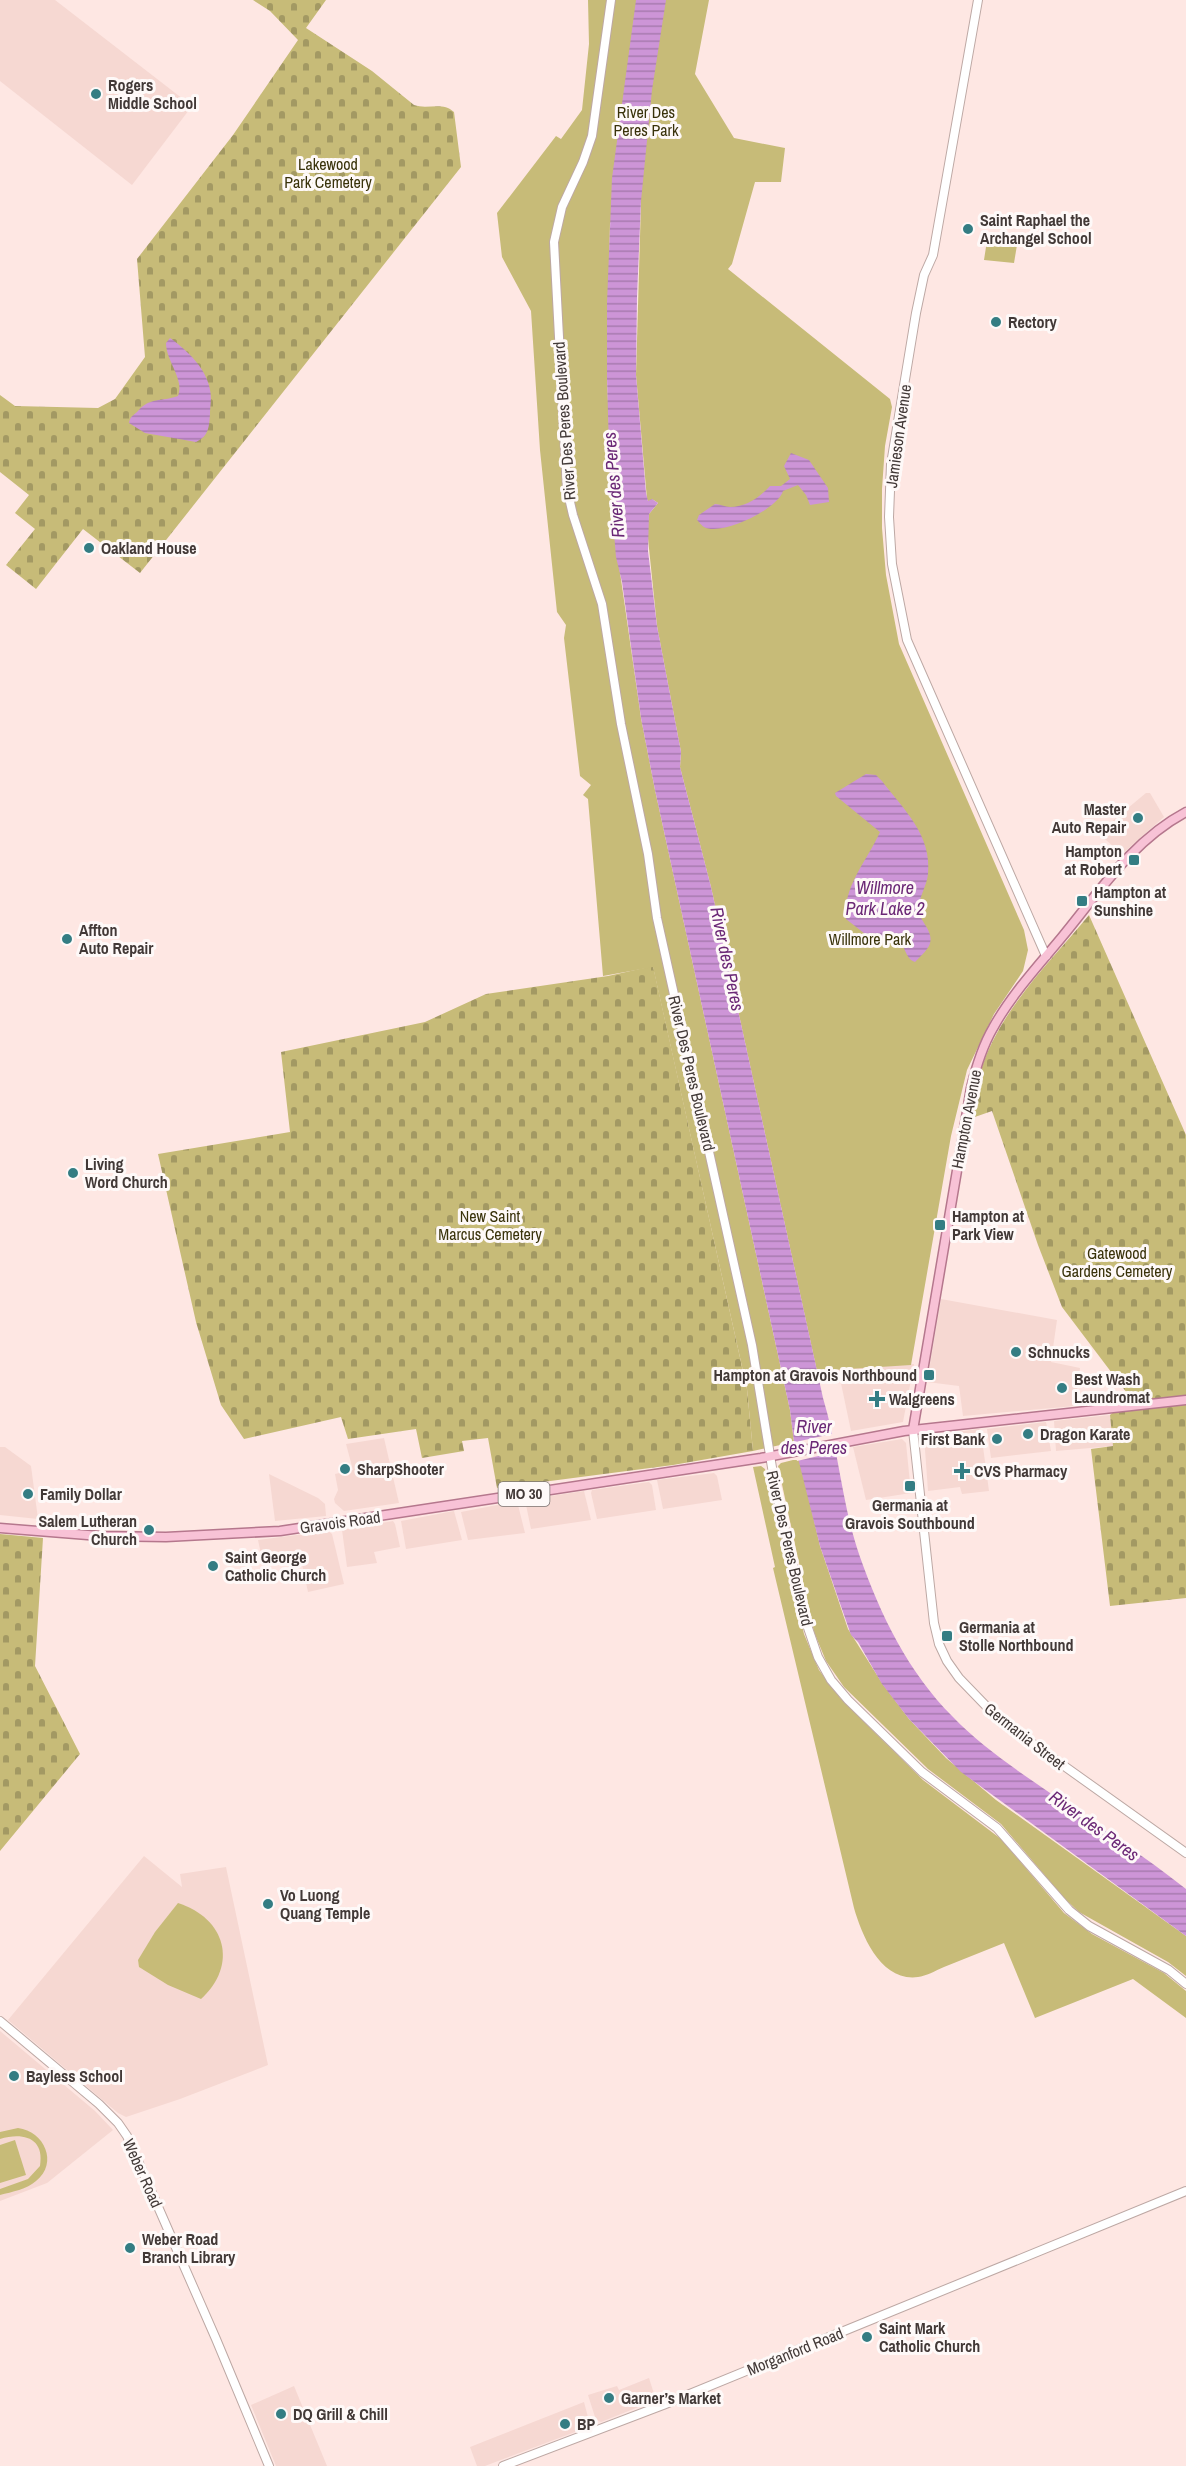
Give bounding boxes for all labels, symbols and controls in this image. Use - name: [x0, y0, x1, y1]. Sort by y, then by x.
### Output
- place label: Rogers Middle School: [108, 74, 197, 114]
- marker: Rogers Middle School: [89, 87, 103, 101]
- park label: River Des Peres Park: [614, 101, 679, 141]
- park label: Lakewood Park Cemetery: [284, 153, 372, 193]
- place label: Saint Raphael the Archangel School: [980, 209, 1092, 249]
- marker: Saint Raphael the Archangel School: [961, 222, 975, 236]
- place label: Rectory: [1008, 311, 1058, 333]
- marker: Rectory: [989, 315, 1003, 329]
- street label: River Des Peres Boulevard: [547, 341, 581, 501]
- street label: Jamieson Avenue: [880, 383, 916, 489]
- water label: River des Peres: [596, 431, 631, 539]
- place label: Oakland House: [101, 537, 197, 559]
- marker: Oakland House: [82, 541, 96, 555]
- place label: Master Auto Repair: [1052, 798, 1127, 838]
- marker: Master Auto Repair: [1131, 811, 1145, 825]
- place label: Hampton at Robert: [1064, 840, 1123, 880]
- marker: Hampton at Robert: [1127, 853, 1141, 867]
- water label: Willmore Park Lake 2: [846, 875, 925, 921]
- place label: Hampton at Sunshine: [1094, 881, 1167, 921]
- marker: Hampton at Sunshine: [1075, 894, 1089, 908]
- water label: River des Peres: [704, 905, 751, 1013]
- place label: Affton Auto Repair: [79, 919, 154, 959]
- park label: Willmore Park: [829, 928, 912, 950]
- marker: Affton Auto Repair: [60, 932, 74, 946]
- street label: River Des Peres Boulevard: [663, 993, 721, 1153]
- street label: Hampton Avenue: [946, 1068, 986, 1170]
- place label: Living Word Church: [85, 1153, 168, 1193]
- marker: Living Word Church: [66, 1166, 80, 1180]
- park label: New Saint Marcus Cemetery: [438, 1205, 542, 1245]
- place label: Hampton at Park View: [952, 1205, 1025, 1245]
- marker: Hampton at Park View: [933, 1218, 947, 1232]
- park label: Gatewood Gardens Cemetery: [1062, 1242, 1173, 1282]
- place label: Schnucks: [1028, 1341, 1090, 1363]
- marker: Schnucks: [1009, 1345, 1023, 1359]
- place label: Hampton at Gravois Northbound: [714, 1364, 917, 1386]
- marker: Hampton at Gravois Northbound: [922, 1368, 936, 1382]
- place label: Best Wash Laundromat: [1074, 1368, 1150, 1408]
- marker: Best Wash Laundromat: [1055, 1381, 1069, 1395]
- place label: Walgreens: [889, 1388, 955, 1410]
- marker: Walgreens: [870, 1392, 884, 1406]
- water label: River des Peres: [781, 1414, 847, 1460]
- place label: Dragon Karate: [1040, 1423, 1130, 1445]
- marker: Dragon Karate: [1021, 1427, 1035, 1441]
- place label: First Bank: [921, 1428, 986, 1450]
- marker: First Bank: [990, 1432, 1004, 1446]
- place label: SharpShooter: [357, 1458, 445, 1480]
- place label: CVS Pharmacy: [974, 1460, 1068, 1482]
- marker: SharpShooter: [338, 1462, 352, 1476]
- marker: CVS Pharmacy: [955, 1464, 969, 1478]
- street label: River Des Peres Boulevard: [761, 1468, 819, 1628]
- marker: Germania at Gravois Southbound: [903, 1479, 917, 1493]
- road number: MO 30: [498, 1482, 550, 1506]
- place label: Family Dollar: [40, 1483, 123, 1505]
- marker: Family Dollar: [21, 1487, 35, 1501]
- place label: Germania at Gravois Southbound: [845, 1494, 975, 1534]
- street label: Gravois Road: [298, 1505, 382, 1539]
- place label: Salem Lutheran Church: [39, 1510, 137, 1550]
- marker: Salem Lutheran Church: [142, 1523, 156, 1537]
- place label: Saint George Catholic Church: [225, 1546, 326, 1586]
- marker: Saint George Catholic Church: [206, 1559, 220, 1573]
- place label: Germania at Stolle Northbound: [959, 1616, 1073, 1656]
- marker: Germania at Stolle Northbound: [940, 1629, 954, 1643]
- street label: Germania Street: [980, 1697, 1070, 1775]
- water label: River des Peres: [1044, 1784, 1144, 1867]
- place label: Vo Luong Quang Temple: [280, 1884, 370, 1924]
- marker: Vo Luong Quang Temple: [261, 1897, 275, 1911]
- place label: Bayless School: [26, 2065, 123, 2087]
- marker: Bayless School: [7, 2069, 21, 2083]
- street label: Weber Road: [118, 2135, 168, 2211]
- place label: Weber Road Branch Library: [142, 2228, 236, 2268]
- marker: Weber Road Branch Library: [123, 2241, 137, 2255]
- place label: Saint Mark Catholic Church: [879, 2317, 980, 2357]
- street label: Morganford Road: [744, 2322, 846, 2380]
- marker: Saint Mark Catholic Church: [860, 2330, 874, 2344]
- place label: Garner’s Market: [621, 2387, 722, 2409]
- marker: Garner’s Market: [602, 2391, 616, 2405]
- place label: DQ Grill & Chill: [293, 2403, 388, 2425]
- marker: DQ Grill & Chill: [274, 2407, 288, 2421]
- place label: BP: [577, 2413, 595, 2435]
- marker: BP: [558, 2417, 572, 2431]

